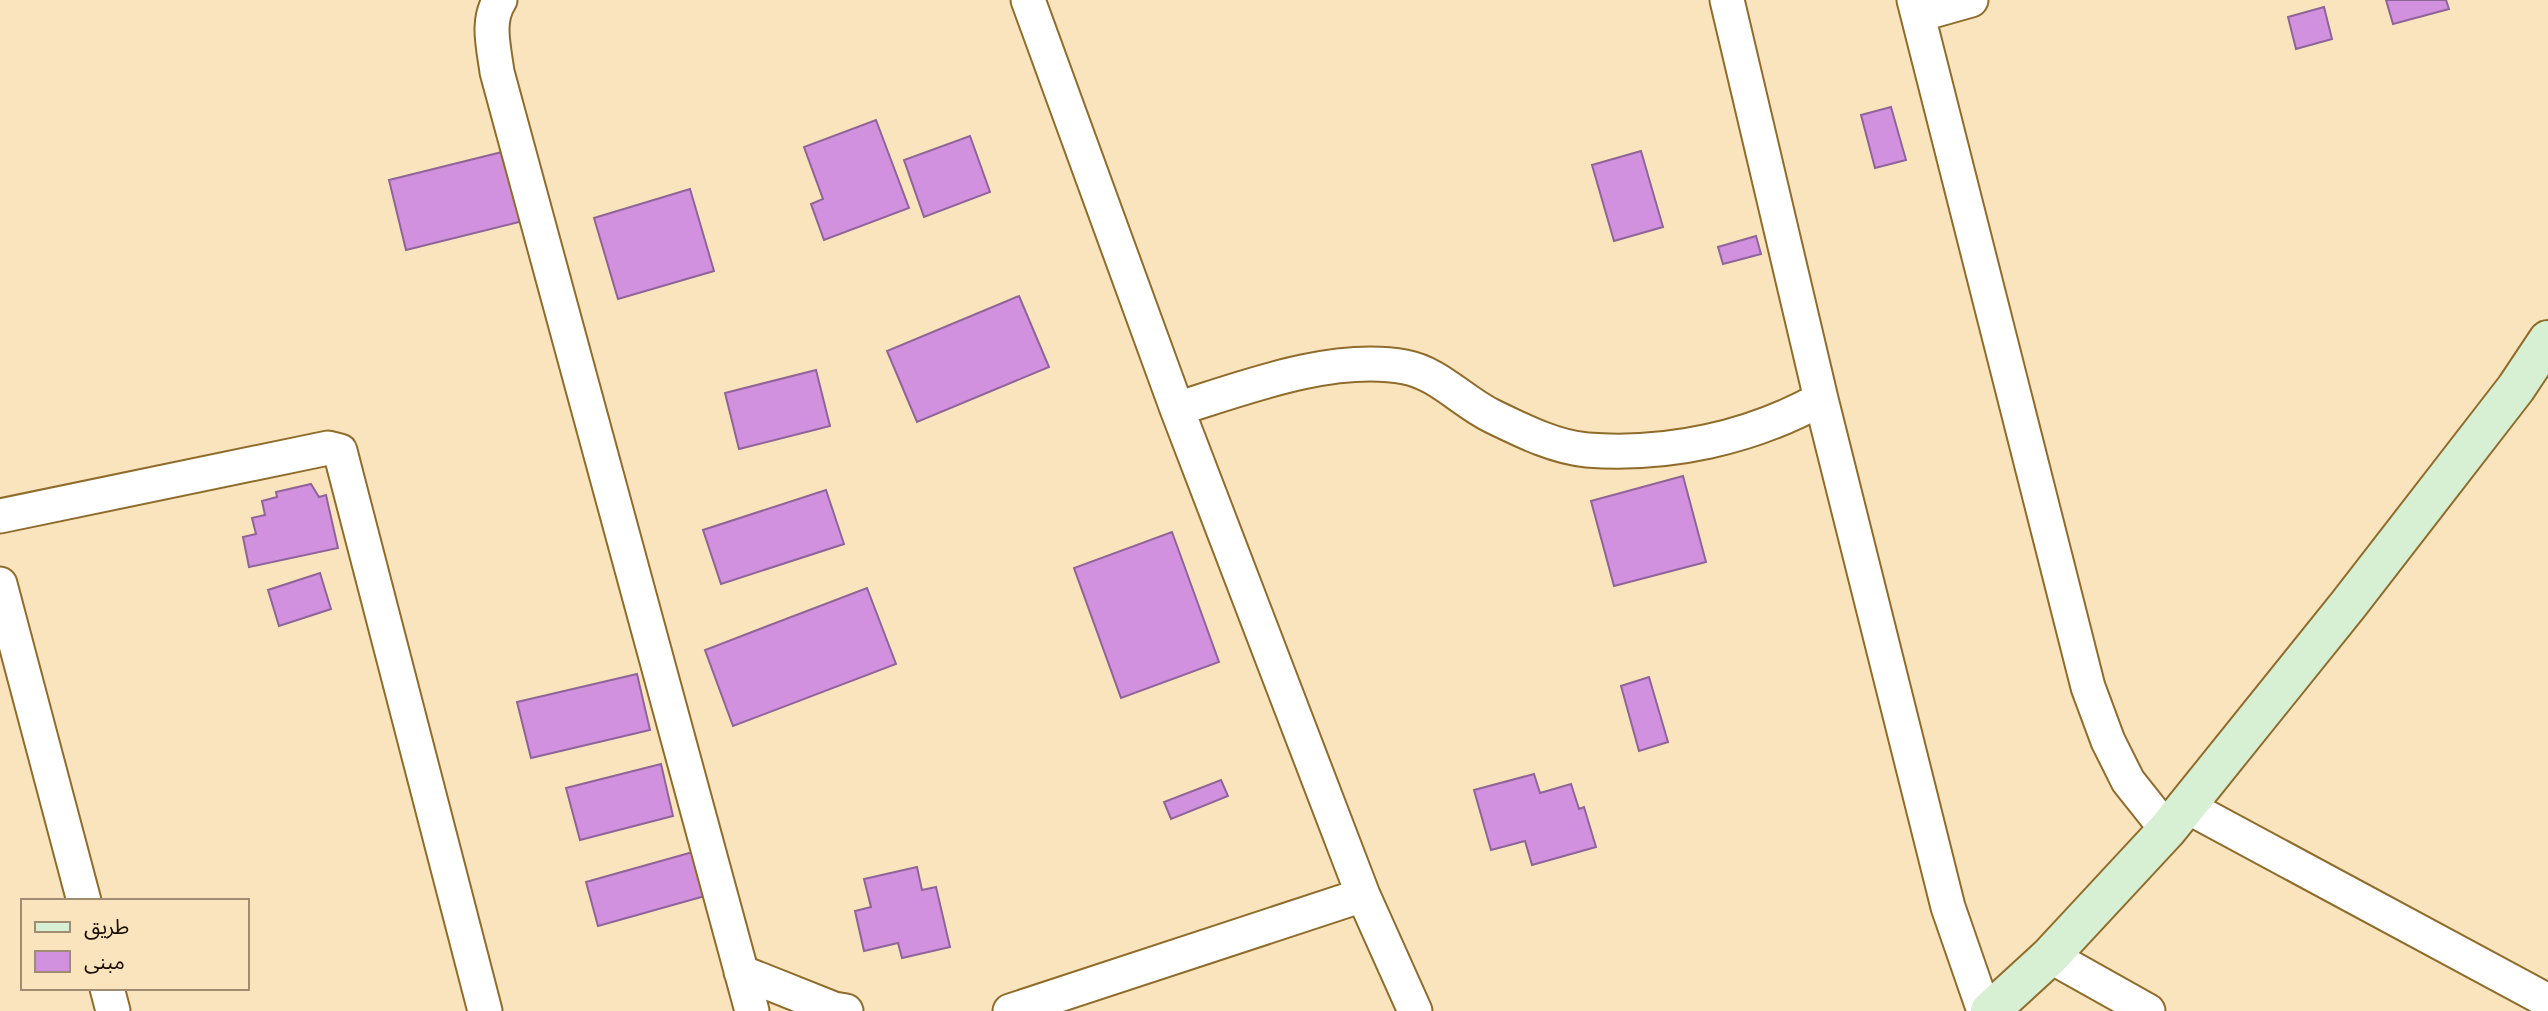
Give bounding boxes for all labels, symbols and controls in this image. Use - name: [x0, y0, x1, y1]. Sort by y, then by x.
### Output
- legend: [21, 899, 248, 990]
- text: طريق: [84, 913, 129, 940]
- text: مبنى: [84, 948, 125, 974]

